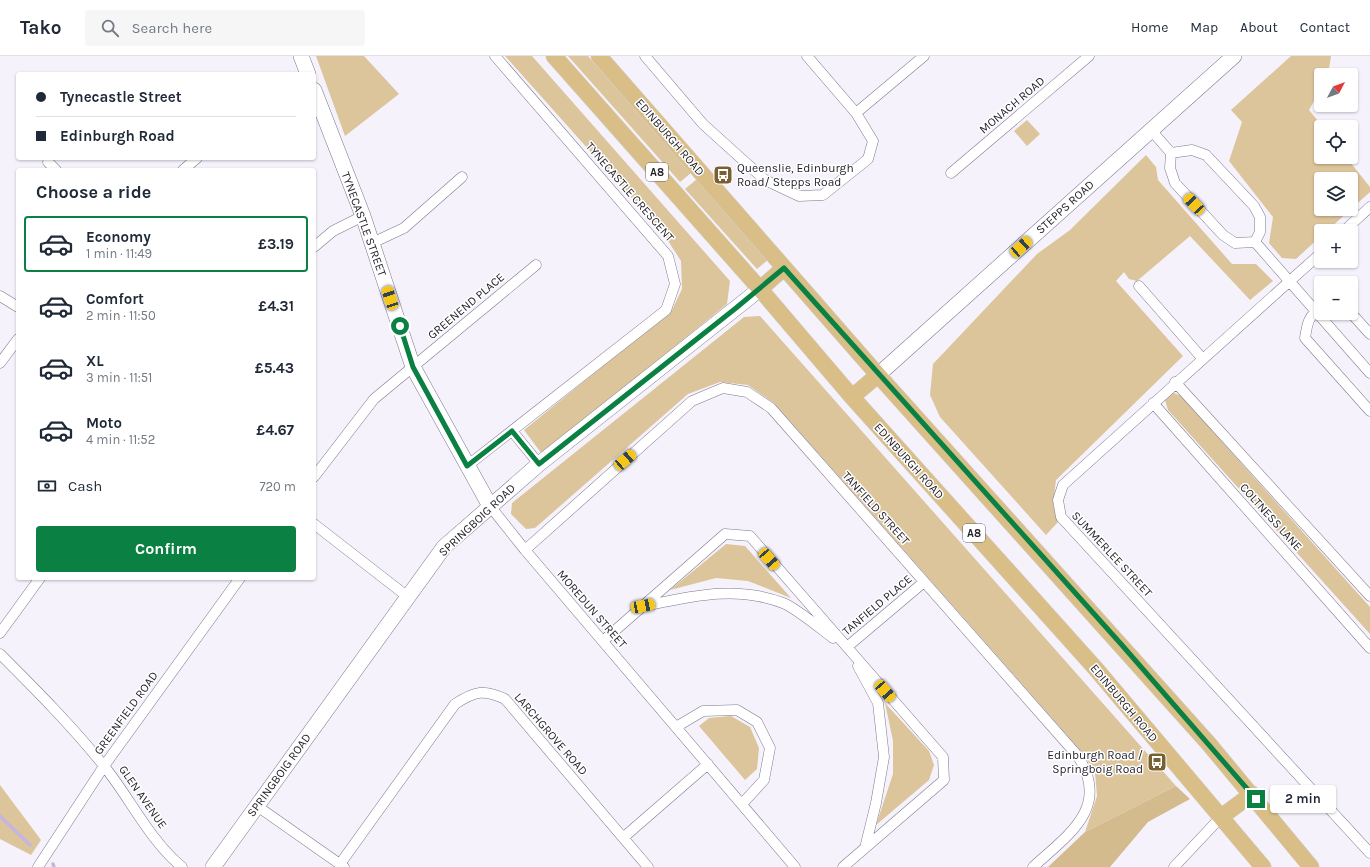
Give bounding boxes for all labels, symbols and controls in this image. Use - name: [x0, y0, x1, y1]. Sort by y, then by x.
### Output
- search box: [85, 10, 365, 46]
- text: Tako: [20, 17, 61, 39]
- icon: search: [99, 17, 121, 39]
- text: Search here: [131, 19, 212, 37]
- text: Home: [1131, 19, 1168, 36]
- text: Map: [1190, 19, 1218, 36]
- text: About: [1240, 19, 1278, 36]
- text: Contact: [1300, 19, 1350, 36]
- north arrow: [1314, 68, 1358, 112]
- map controls: [1314, 68, 1358, 320]
- street label: MONACH ROAD: [976, 74, 1048, 136]
- text: Tynecastle Street: [60, 88, 182, 106]
- street label: EDINBURGH ROAD: [633, 96, 707, 178]
- button: locate: [1314, 120, 1358, 164]
- text: Edinburgh Road: [60, 127, 175, 145]
- street label: TYNECASTLE CRESCENT: [583, 139, 677, 245]
- place label: Queenslie, Edinburgh Road/ Stepps Road: [737, 161, 854, 189]
- road number: A8: [646, 163, 668, 181]
- bus stop icon: Queenslie, Edinburgh Road/ Stepps Road: [712, 164, 734, 186]
- street label: TYNECASTLE STREET: [339, 170, 389, 278]
- button: layers: [1314, 172, 1358, 216]
- street label: STEPPS ROAD: [1033, 177, 1097, 237]
- text: Choose a ride: [36, 181, 151, 203]
- car: [1181, 191, 1207, 217]
- button: +: [1314, 224, 1358, 268]
- icon: car: [38, 226, 74, 262]
- text: Economy: [86, 228, 151, 246]
- text: £3.19: [258, 235, 294, 253]
- car: [1008, 235, 1034, 259]
- text: 1 min · 11:49: [86, 246, 152, 261]
- street label: GREENEND PLACE: [425, 270, 507, 342]
- button: −: [1314, 276, 1358, 320]
- car: [381, 285, 399, 311]
- icon: car: [38, 288, 74, 324]
- text: Comfort: [86, 290, 144, 308]
- text: £4.31: [258, 297, 294, 315]
- text: 2 min · 11:50: [86, 308, 156, 323]
- route start: [391, 317, 409, 335]
- icon: car: [38, 350, 74, 386]
- text: XL: [86, 352, 104, 370]
- text: £5.43: [255, 359, 294, 377]
- text: 3 min · 11:51: [86, 370, 152, 385]
- icon: car: [38, 412, 74, 448]
- text: Moto: [86, 414, 122, 432]
- street label: EDINBURGH ROAD: [871, 420, 947, 502]
- text: £4.67: [256, 421, 294, 439]
- text: 4 min · 11:52: [86, 432, 155, 447]
- car: [612, 448, 638, 472]
- street label: TANFIELD STREET: [840, 469, 912, 547]
- icon: cash: [36, 475, 58, 497]
- text: Cash: [68, 477, 102, 495]
- text: 720 m: [259, 479, 296, 494]
- street label: COLTNESS LANE: [1237, 480, 1305, 554]
- street label: SPRINGBOIG ROAD: [436, 481, 518, 559]
- street label: SUMMERLEE STREET: [1069, 508, 1155, 600]
- road number: A8: [963, 524, 985, 542]
- button: Confirm: [36, 526, 296, 572]
- car: [757, 546, 781, 572]
- street label: MOREDUN STREET: [554, 567, 630, 651]
- street label: TANFIELD PLACE: [839, 572, 915, 638]
- car: [630, 598, 656, 614]
- street label: EDINBURGH ROAD: [1087, 661, 1161, 745]
- street label: GREENFIELD ROAD: [91, 669, 161, 757]
- car: [873, 678, 897, 704]
- street label: LARCHGROVE ROAD: [512, 690, 591, 778]
- street label: SPRINGBOIG ROAD: [244, 731, 314, 819]
- place label: Edinburgh Road / Springboig Road: [1047, 748, 1143, 776]
- bus stop icon: Edinburgh Road / Springboig Road: [1146, 751, 1168, 773]
- street label: GLEN AVENUE: [116, 763, 170, 831]
- callout: 2 min: [1270, 785, 1336, 813]
- route end: [1247, 790, 1265, 808]
- text: 2 min: [1285, 791, 1321, 806]

